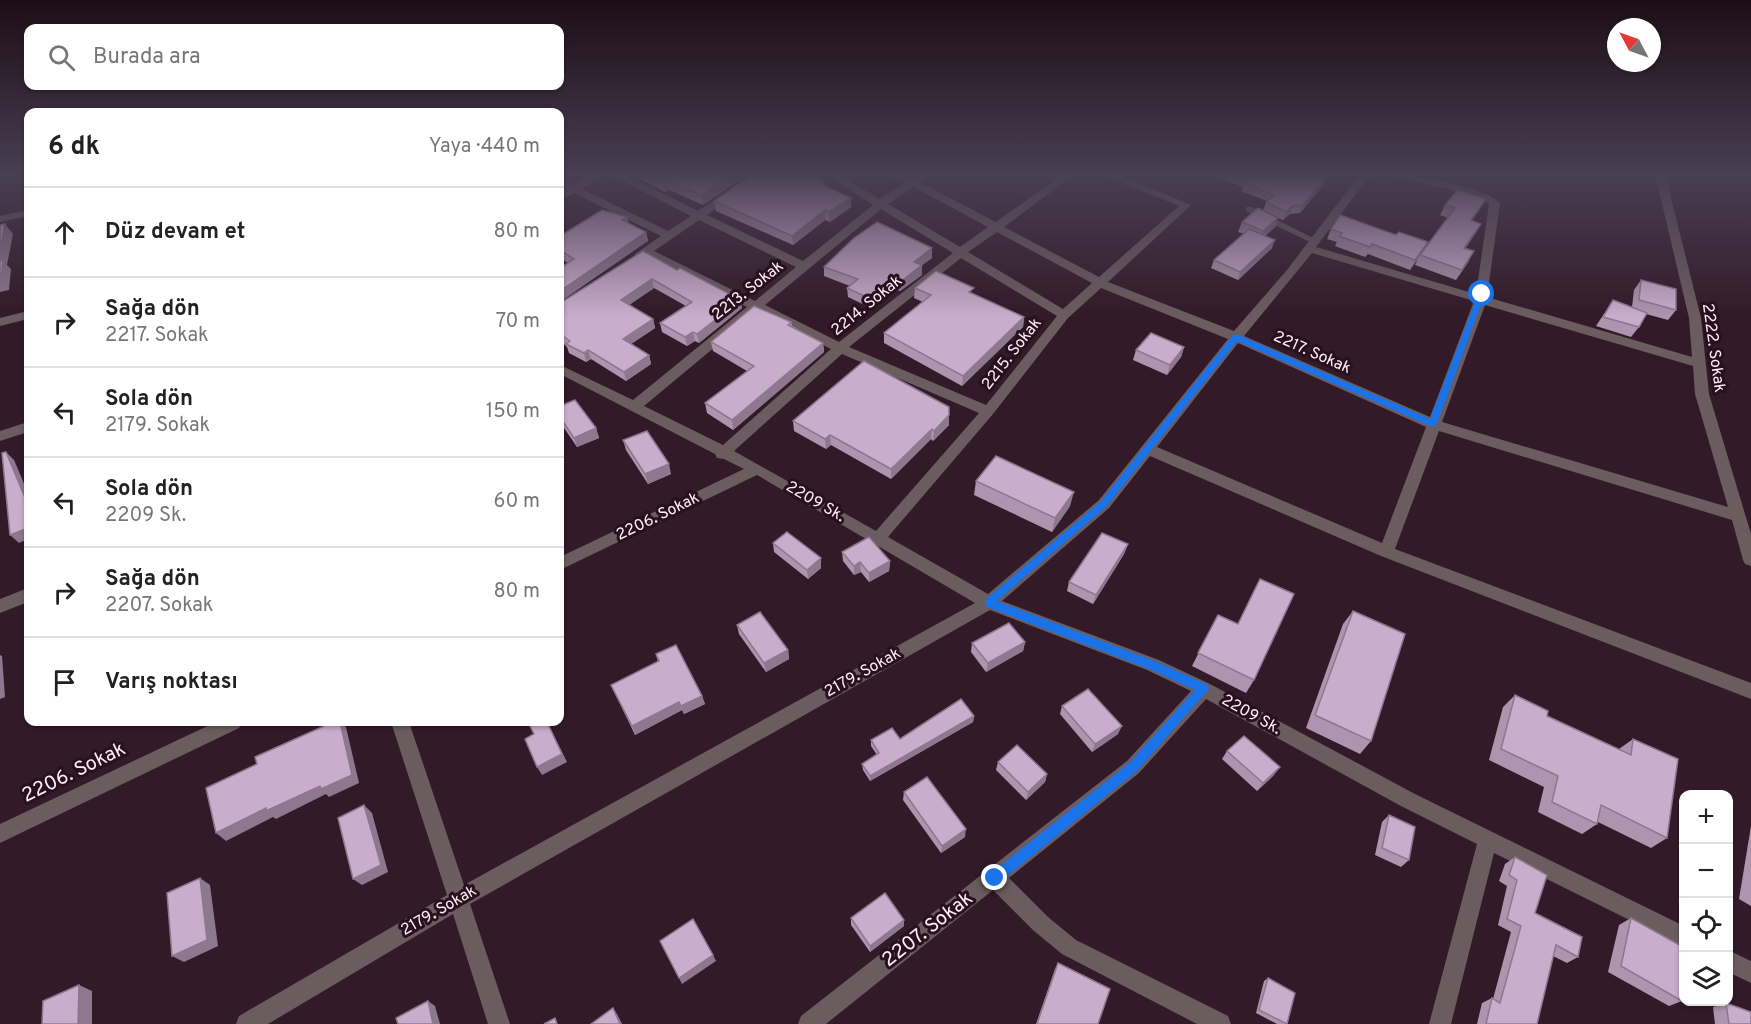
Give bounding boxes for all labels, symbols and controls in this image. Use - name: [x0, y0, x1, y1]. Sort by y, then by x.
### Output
- north arrow: [1607, 18, 1661, 72]
- search box: [24, 24, 564, 90]
- icon: search: [45, 41, 78, 74]
- text: Burada ara: [93, 44, 201, 71]
- text: 6 dk: [48, 131, 100, 164]
- text: Yaya · 440 m: [429, 134, 540, 160]
- icon: ahead: [48, 216, 81, 249]
- text: Düz devam et: [105, 219, 245, 246]
- text: 80 m: [494, 219, 540, 245]
- street label: 2213. Sokak: [708, 257, 788, 325]
- street label: 2214. Sokak: [827, 271, 907, 341]
- route start: [1468, 280, 1494, 306]
- text: Sağa dön: [105, 296, 200, 323]
- street label: 2222. Sokak: [1697, 302, 1729, 394]
- icon: right: [48, 306, 81, 339]
- text: 70 m: [496, 309, 540, 335]
- street label: 2215. Sokak: [978, 314, 1046, 394]
- text: 2217. Sokak: [105, 323, 209, 349]
- street label: 2217. Sokak: [1270, 327, 1354, 379]
- text: Sola dön: [105, 386, 193, 413]
- icon: left: [48, 396, 81, 429]
- text: 150 m: [486, 399, 540, 425]
- text: 2179. Sokak: [105, 413, 210, 439]
- text: Sola dön: [105, 476, 193, 503]
- street label: 2209 Sk.: [782, 477, 848, 527]
- icon: left: [48, 486, 81, 519]
- street label: 2206. Sokak: [613, 488, 703, 546]
- text: 60 m: [494, 489, 540, 515]
- text: 2209 Sk.: [105, 503, 186, 529]
- text: Sağa dön: [105, 566, 200, 593]
- icon: right: [48, 576, 81, 609]
- text: 80 m: [494, 579, 540, 605]
- text: 2207. Sokak: [105, 593, 213, 619]
- street label: 2179. Sokak: [821, 644, 905, 702]
- icon: arrive: [48, 666, 81, 699]
- text: Varış noktası: [105, 669, 238, 696]
- street label: 2209 Sk.: [1218, 691, 1284, 739]
- street label: 2206. Sokak: [18, 737, 130, 809]
- map controls: [1679, 790, 1733, 1006]
- button: +: [1679, 790, 1733, 844]
- button: −: [1679, 844, 1733, 898]
- route end: [981, 864, 1007, 890]
- street label: 2179. Sokak: [398, 881, 480, 941]
- street label: 2207. Sokak: [877, 886, 979, 974]
- button: locate: [1679, 898, 1733, 952]
- button: layers: [1679, 952, 1733, 1006]

